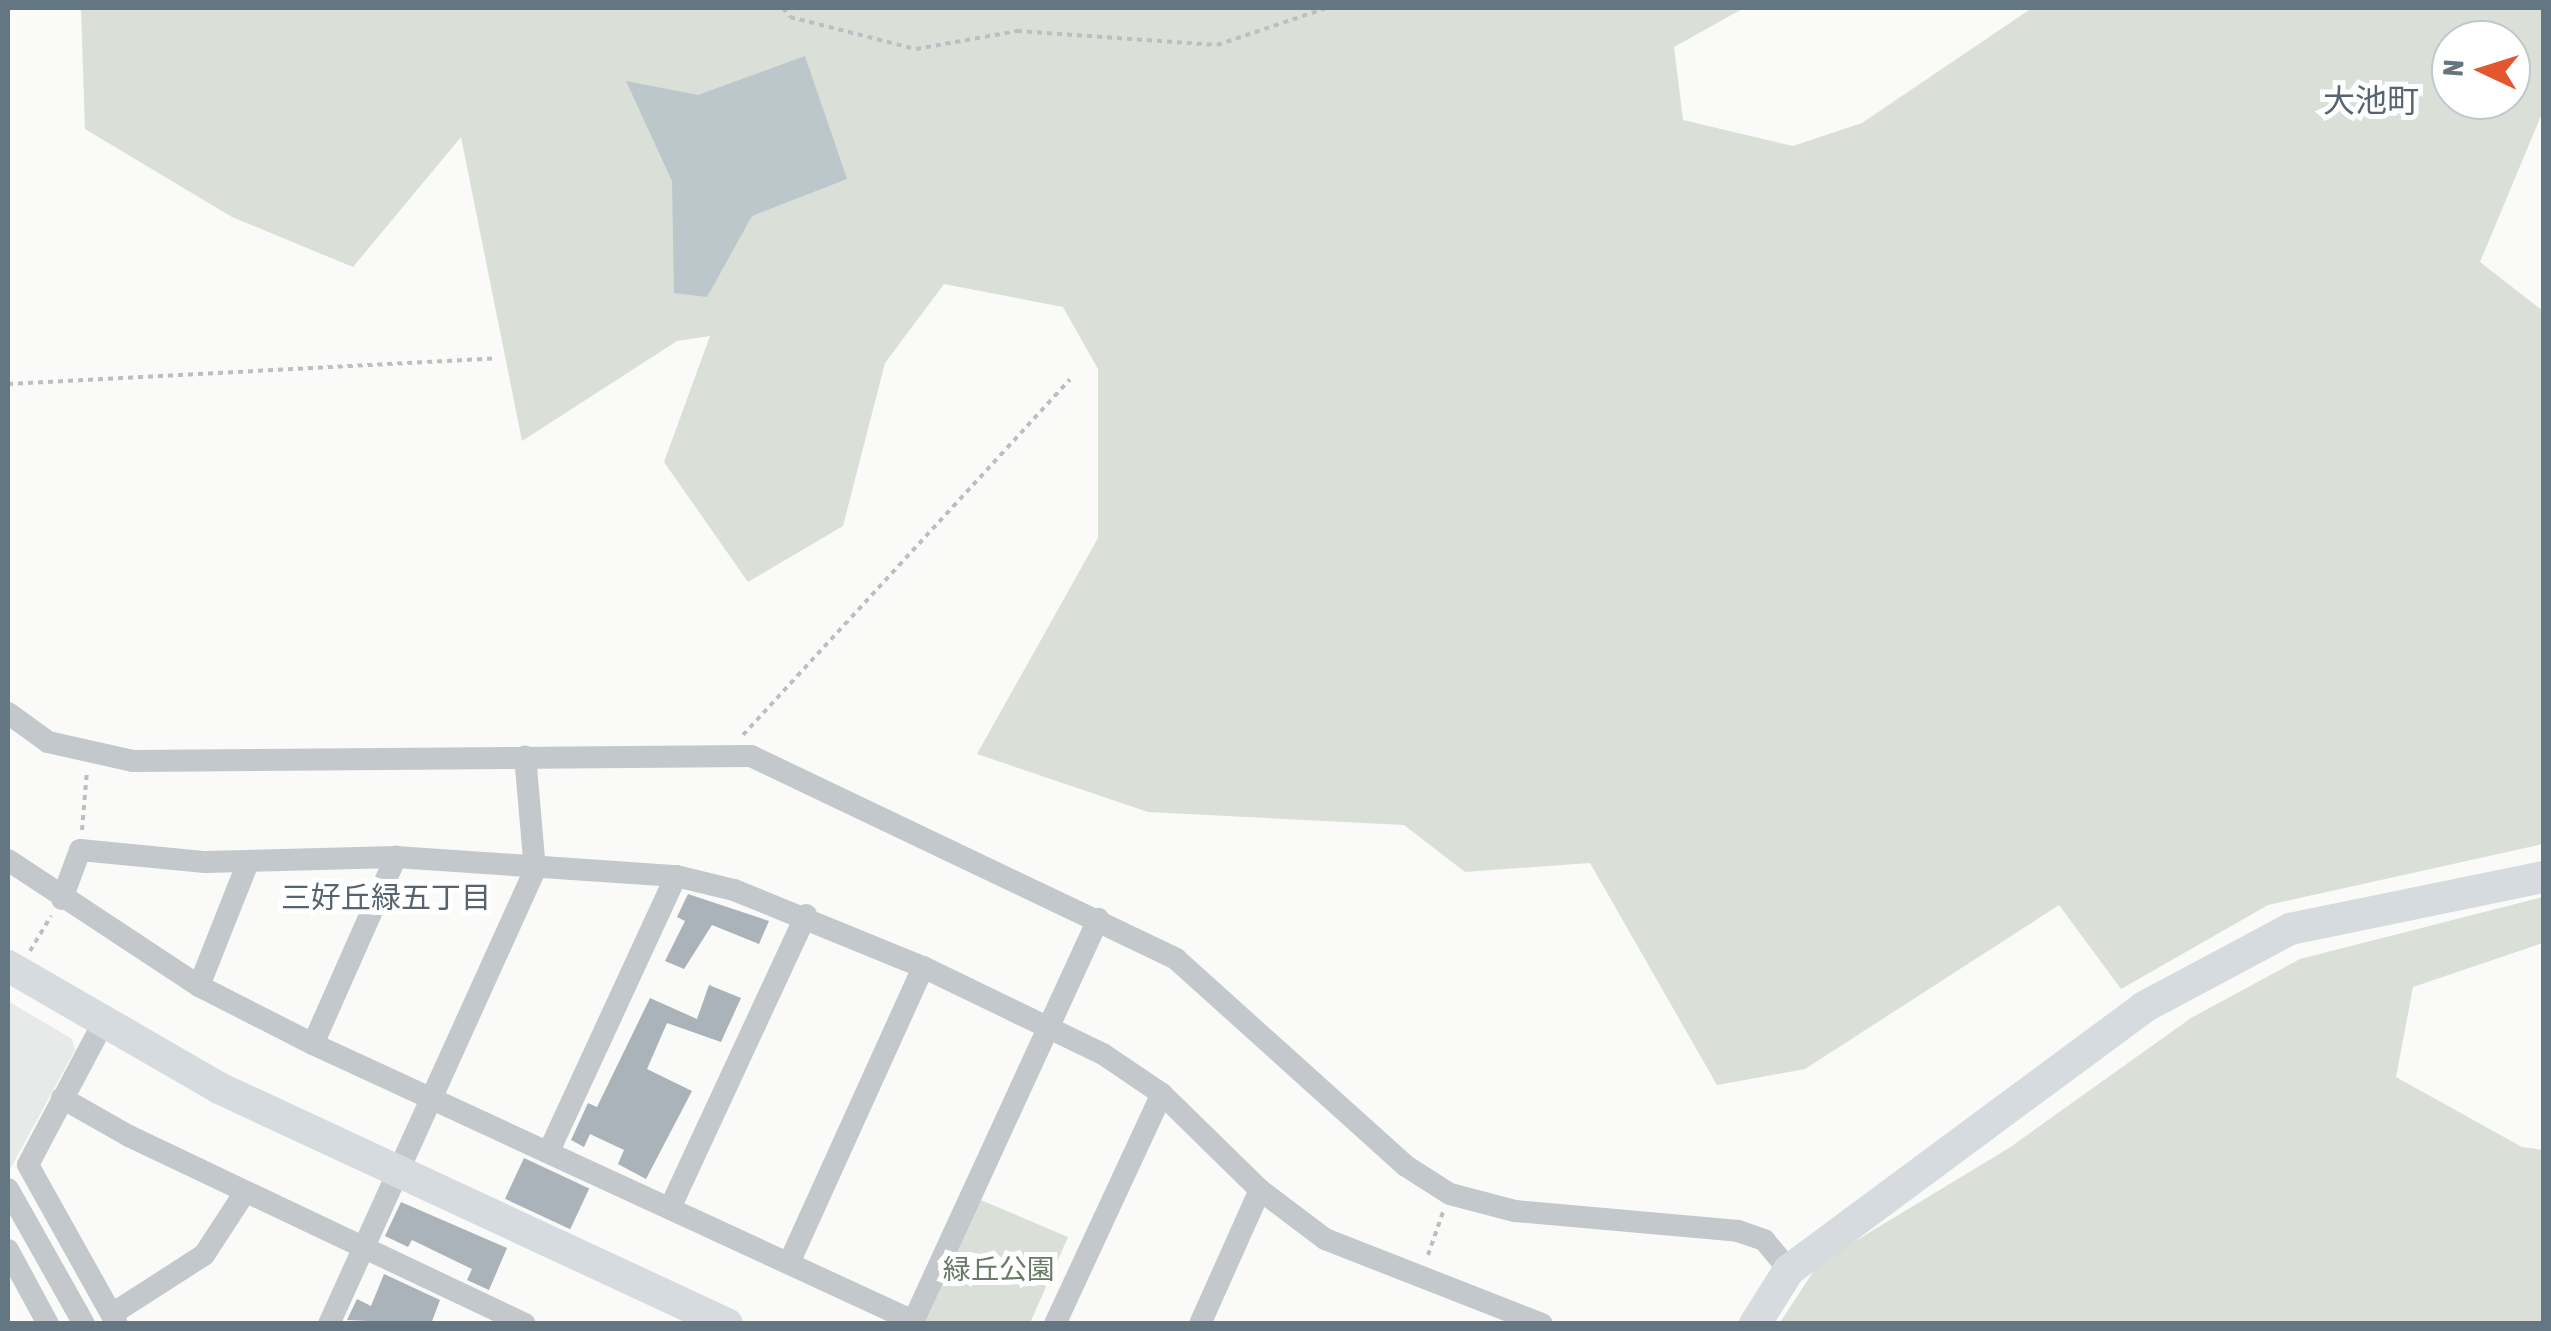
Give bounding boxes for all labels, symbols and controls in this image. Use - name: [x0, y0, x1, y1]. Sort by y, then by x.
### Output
- north arrow: [2431, 20, 2531, 120]
- text: N: [2437, 59, 2470, 77]
- district label: 大池町: [2323, 82, 2419, 120]
- district label: 三好丘緑五丁目: [281, 879, 491, 915]
- park label: 緑丘公園: [943, 1252, 1055, 1286]

